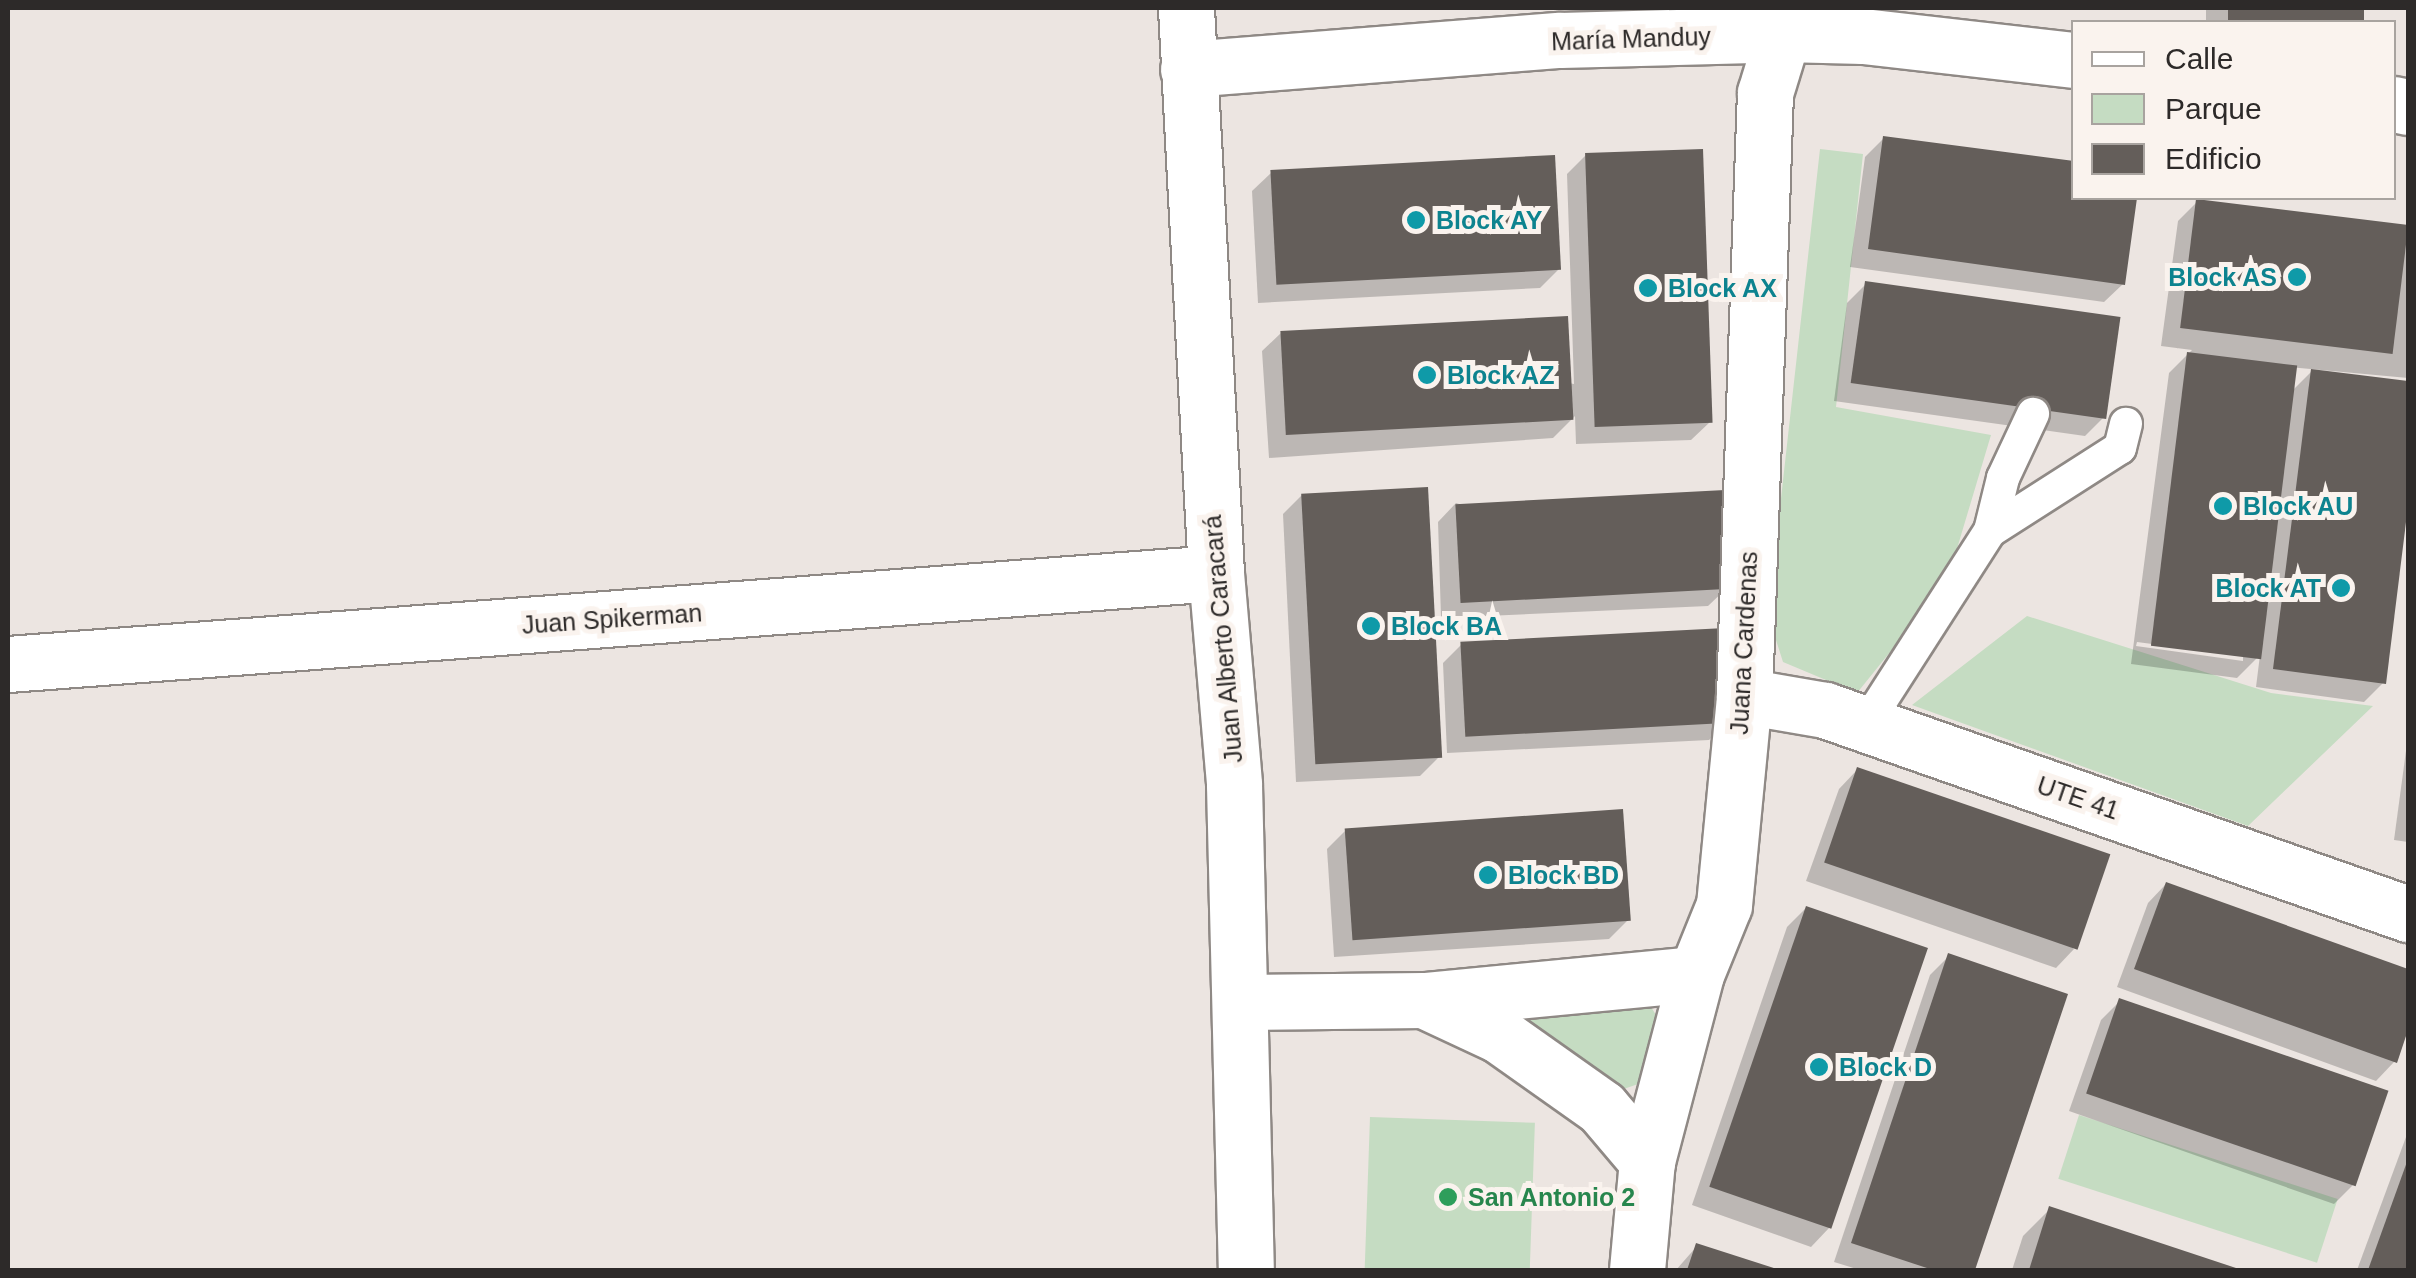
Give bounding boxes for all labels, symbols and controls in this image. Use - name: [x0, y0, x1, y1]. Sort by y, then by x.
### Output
- legend: [2071, 20, 2396, 200]
- street label: María Manduy: [1551, 21, 1711, 57]
- text: Calle: [2165, 42, 2233, 75]
- text: Parque: [2165, 92, 2262, 125]
- text: Edificio: [2165, 142, 2262, 175]
- place label: Block AY: [1436, 205, 1543, 235]
- marker: Block AY: [1405, 209, 1427, 231]
- place label: Block AS: [2167, 262, 2277, 292]
- marker: Block AS: [2286, 266, 2308, 288]
- place label: Block AX: [1668, 273, 1778, 303]
- marker: Block AX: [1637, 277, 1659, 299]
- place label: Block AZ: [1447, 360, 1555, 390]
- marker: Block AZ: [1416, 364, 1438, 386]
- place label: Block AU: [2243, 491, 2354, 521]
- marker: Block AU: [2212, 495, 2234, 517]
- street label: Juan Alberto Caracará: [1197, 513, 1249, 765]
- street label: Juana Cardenas: [1724, 551, 1764, 735]
- place label: Block AT: [2215, 573, 2321, 603]
- marker: Block AT: [2330, 577, 2352, 599]
- street label: Juan Spikerman: [521, 598, 703, 640]
- place label: Block BA: [1391, 611, 1502, 641]
- marker: Block BA: [1360, 615, 1382, 637]
- street label: UTE 41: [2033, 770, 2123, 826]
- place label: Block BD: [1508, 860, 1619, 890]
- marker: Block BD: [1477, 864, 1499, 886]
- place label: Block D: [1839, 1052, 1932, 1082]
- marker: Block D: [1808, 1056, 1830, 1078]
- place label: San Antonio 2: [1468, 1182, 1636, 1212]
- marker: San Antonio 2: [1437, 1186, 1459, 1208]

